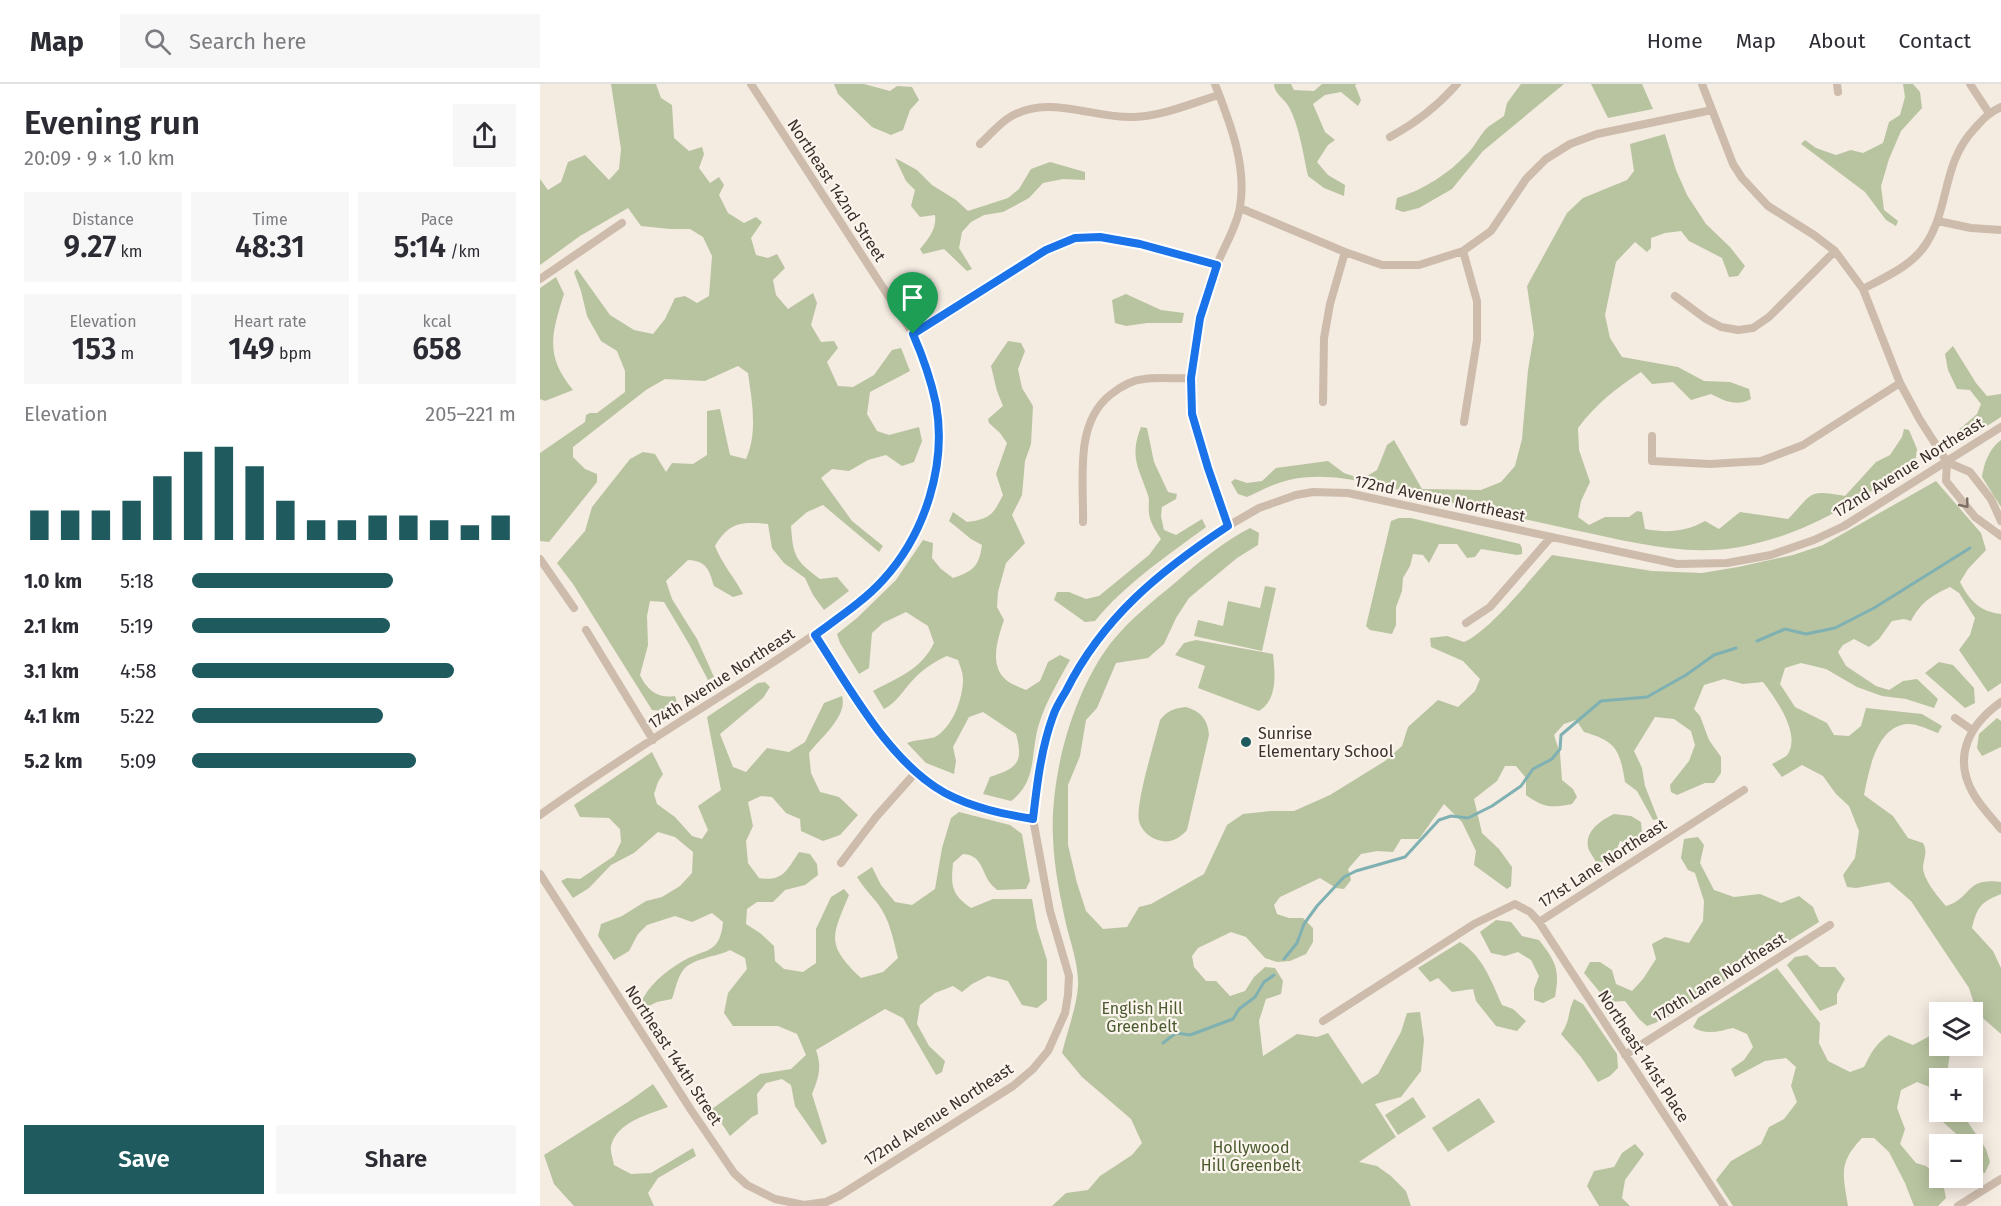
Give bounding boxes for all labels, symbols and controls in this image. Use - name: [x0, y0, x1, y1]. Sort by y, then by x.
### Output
- search box: [120, 14, 540, 68]
- text: Map: [30, 25, 84, 58]
- icon: search: [141, 25, 174, 58]
- text: Search here: [189, 28, 307, 55]
- text: Home: [1647, 28, 1703, 54]
- text: Map: [1736, 28, 1776, 54]
- text: About: [1809, 28, 1866, 54]
- text: Contact: [1899, 28, 1971, 54]
- text: Evening run: [24, 103, 200, 143]
- button: share: [453, 104, 516, 167]
- street label: Northeast 142nd Street: [783, 116, 890, 265]
- text: 20:09 · 9 × 1.0 km: [24, 146, 175, 170]
- text: Distance: [72, 210, 134, 229]
- text: Time: [252, 210, 288, 229]
- text: Pace: [420, 210, 454, 229]
- text: 9.27: [64, 229, 116, 265]
- text: 48:31: [235, 229, 305, 265]
- text: 5:14: [394, 229, 446, 265]
- text: km: [116, 242, 142, 261]
- text: /km: [446, 242, 480, 261]
- pin: [887, 272, 938, 334]
- icon: arrive: [896, 281, 929, 314]
- text: Elevation: [69, 312, 137, 331]
- text: Heart rate: [234, 312, 306, 331]
- text: kcal: [423, 312, 451, 331]
- text: 153: [72, 331, 116, 367]
- text: 149: [228, 331, 275, 367]
- text: 658: [412, 331, 462, 367]
- text: m: [116, 344, 134, 363]
- text: bpm: [275, 344, 312, 363]
- text: Elevation: [24, 402, 108, 426]
- text: 205–221 m: [425, 402, 516, 426]
- street label: 172nd Avenue Northeast: [1829, 413, 1987, 522]
- street label: 172nd Avenue Northeast: [1353, 471, 1527, 526]
- one-way arrow: [1957, 497, 1968, 508]
- text: 1.0 km: [24, 569, 82, 593]
- text: 5:18: [120, 569, 154, 593]
- text: 2.1 km: [24, 614, 79, 638]
- text: 5:19: [120, 614, 153, 638]
- street label: 174th Avenue Northeast: [645, 624, 798, 733]
- text: 3.1 km: [24, 659, 79, 683]
- text: 4:58: [120, 659, 157, 683]
- text: 4.1 km: [24, 704, 80, 728]
- text: 5:22: [120, 704, 155, 728]
- place label: Sunrise Elementary School: [1258, 724, 1394, 761]
- marker: Sunrise Elementary School: [1239, 735, 1253, 749]
- text: 5.2 km: [24, 749, 83, 773]
- text: 5:09: [120, 749, 156, 773]
- street label: 171st Lane Northeast: [1535, 815, 1670, 912]
- street label: 170th Lane Northeast: [1649, 929, 1789, 1026]
- street label: Northeast 144th Street: [621, 982, 726, 1129]
- street label: Northeast 141st Place: [1594, 987, 1693, 1126]
- park label: English Hill Greenbelt: [1101, 999, 1183, 1036]
- map controls: [1929, 1002, 1983, 1188]
- button: layers: [1929, 1002, 1983, 1056]
- street label: 172nd Avenue Northeast: [860, 1059, 1017, 1170]
- button: +: [1929, 1068, 1983, 1122]
- button: Save: [24, 1125, 264, 1194]
- button: Share: [276, 1125, 516, 1194]
- button: −: [1929, 1134, 1983, 1188]
- park label: Hollywood Hill Greenbelt: [1201, 1138, 1301, 1175]

